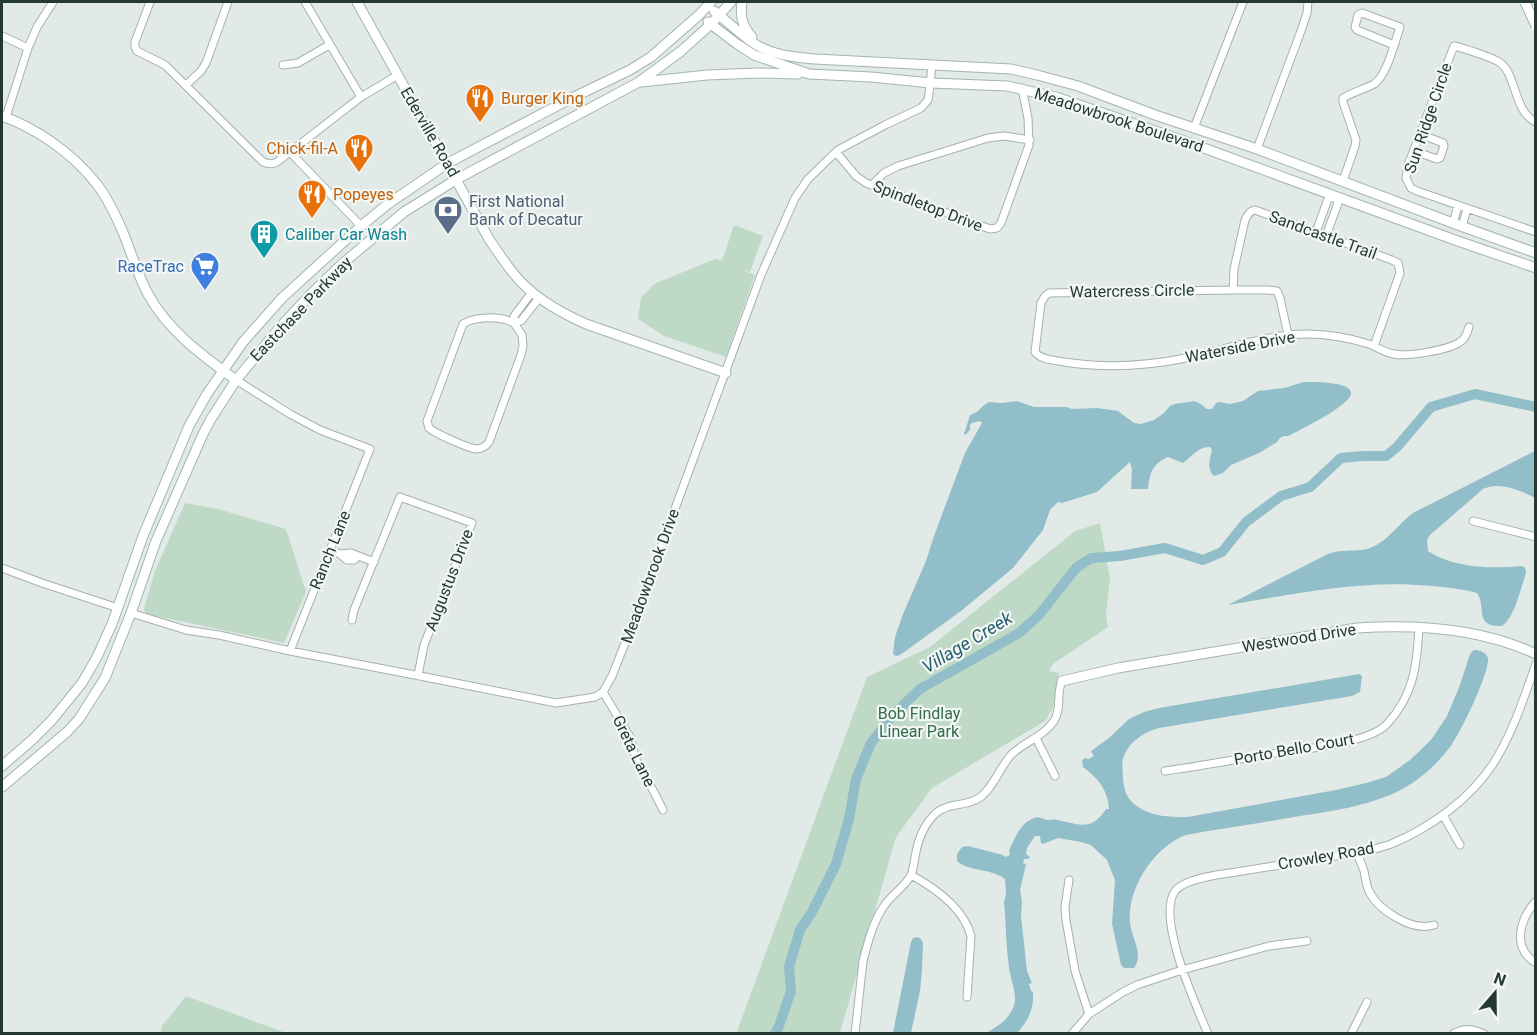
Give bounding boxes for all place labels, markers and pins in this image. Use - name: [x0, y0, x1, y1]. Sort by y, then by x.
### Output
- restaurant icon: Burger King: [464, 82, 496, 124]
- place label: Burger King: [501, 89, 584, 108]
- restaurant icon: Chick-fil-A: [343, 132, 375, 174]
- place label: Chick-fil-A: [266, 139, 339, 158]
- restaurant icon: Popeyes: [296, 178, 328, 220]
- place label: Popeyes: [333, 185, 394, 204]
- place label: First National Bank of Decatur: [469, 192, 583, 229]
- bank icon: First National Bank of Decatur: [432, 194, 464, 236]
- building icon: Caliber Car Wash: [248, 218, 280, 260]
- place label: Caliber Car Wash: [285, 225, 407, 244]
- supermarket icon: RaceTrac: [189, 250, 221, 292]
- place label: RaceTrac: [117, 257, 184, 276]

